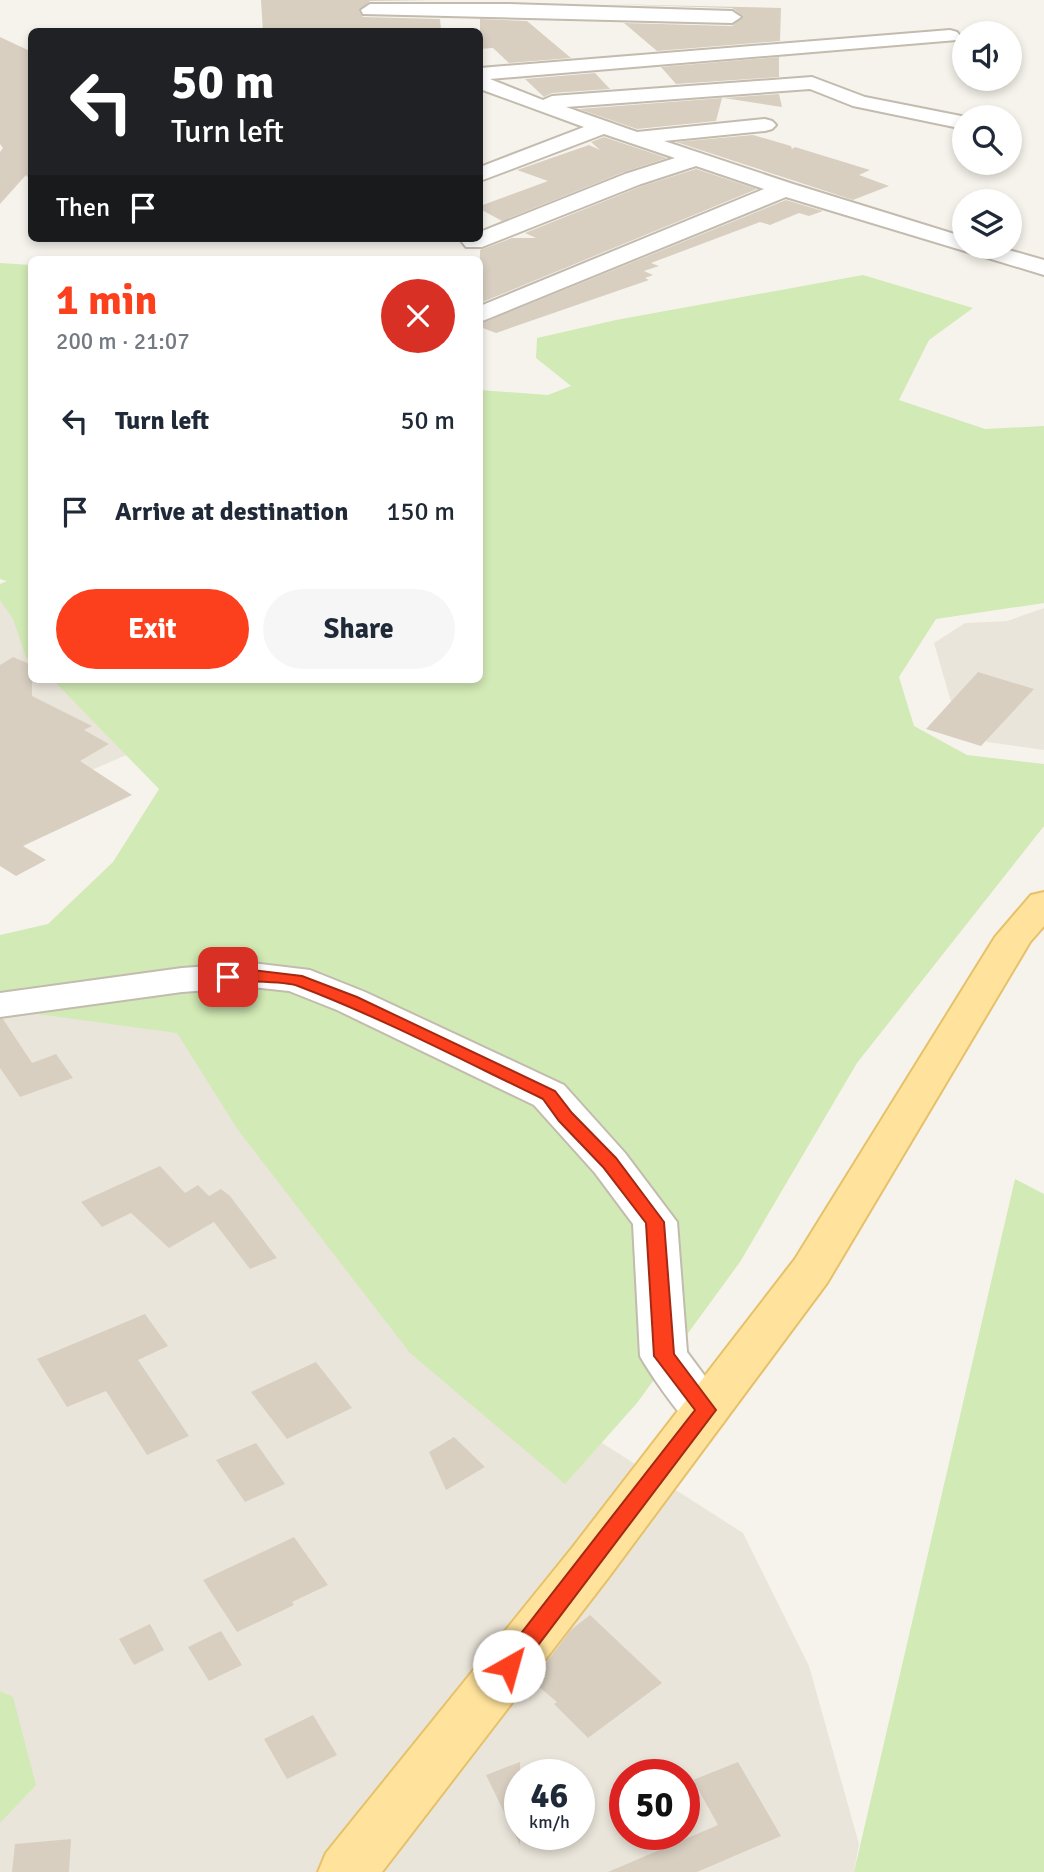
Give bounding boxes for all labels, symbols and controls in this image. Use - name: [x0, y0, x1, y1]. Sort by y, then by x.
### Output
- map controls: [952, 21, 1022, 259]
- button: sound: [952, 21, 1022, 91]
- text: 50 m: [171, 52, 274, 112]
- icon: left: [56, 56, 147, 147]
- button: search: [952, 105, 1022, 175]
- text: Turn left: [171, 112, 284, 151]
- icon: arrive: [124, 189, 162, 227]
- button: layers: [952, 189, 1022, 259]
- text: Then: [56, 192, 110, 224]
- text: 1 min: [56, 275, 157, 326]
- button: close: [381, 279, 455, 353]
- text: 200 m · 21:07: [56, 327, 190, 356]
- icon: left: [56, 402, 94, 440]
- text: Turn left: [115, 405, 209, 437]
- text: 50 m: [400, 405, 455, 437]
- icon: arrive: [56, 493, 94, 531]
- text: Arrive at destination: [115, 496, 348, 528]
- text: 150 m: [386, 496, 455, 528]
- button: Exit: [56, 589, 249, 669]
- button: Share: [263, 589, 455, 669]
- pin: [198, 947, 258, 1007]
- icon: arrive: [209, 958, 247, 996]
- position arrow: [472, 1629, 546, 1703]
- speed limit sign: 50: [609, 1759, 700, 1850]
- text: 46: [531, 1774, 568, 1817]
- text: km/h: [529, 1811, 570, 1833]

